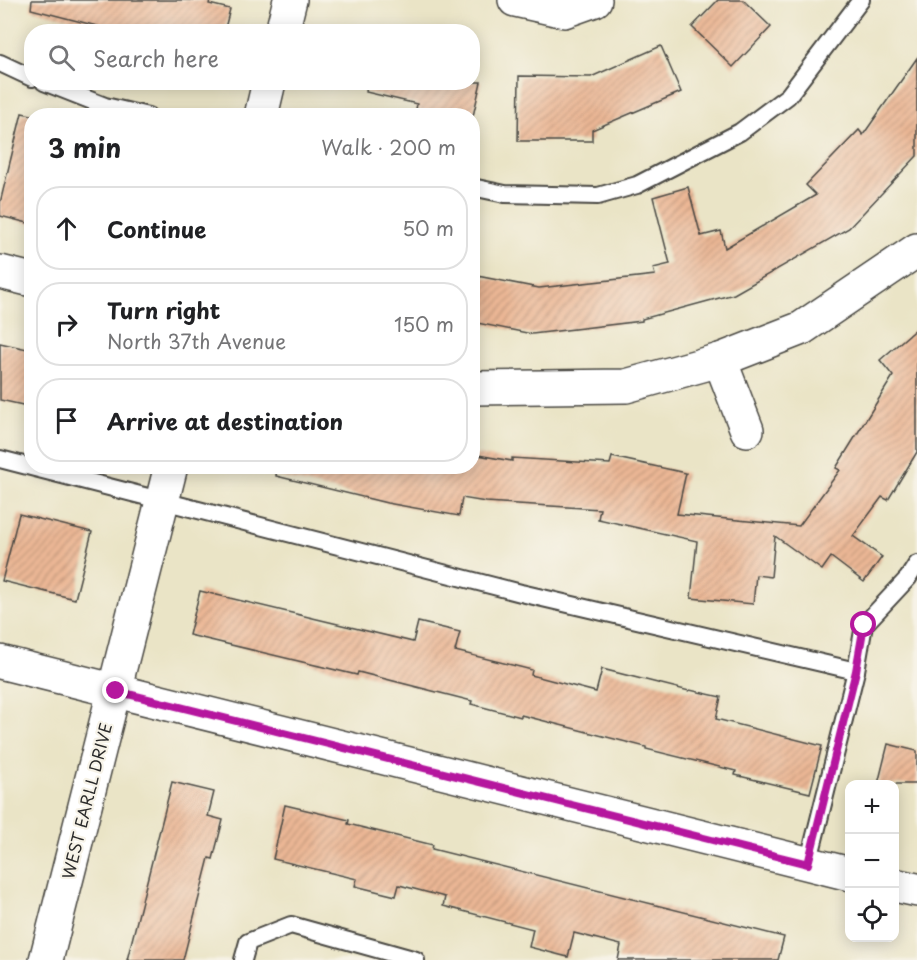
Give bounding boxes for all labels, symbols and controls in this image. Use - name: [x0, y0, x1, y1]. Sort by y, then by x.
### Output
- search box: [24, 24, 480, 90]
- icon: search: [45, 41, 78, 74]
- text: Search here: [93, 41, 219, 74]
- text: 3 min: [48, 128, 121, 167]
- text: Walk · 200 m: [321, 132, 456, 162]
- icon: ahead: [50, 212, 83, 245]
- text: Continue: [107, 212, 206, 245]
- text: 50 m: [402, 213, 454, 243]
- text: Turn right: [107, 293, 220, 326]
- icon: right: [50, 308, 83, 341]
- text: 150 m: [394, 309, 454, 339]
- text: North 37th Avenue: [107, 326, 286, 356]
- icon: arrive: [50, 404, 83, 437]
- text: Arrive at destination: [107, 404, 343, 437]
- route start: [850, 611, 876, 637]
- route end: [102, 677, 128, 703]
- street label: WEST EARLL DRIVE: [55, 720, 117, 881]
- map controls: [845, 780, 899, 942]
- button: +: [845, 780, 899, 834]
- button: −: [845, 834, 899, 888]
- button: locate: [845, 888, 899, 942]

